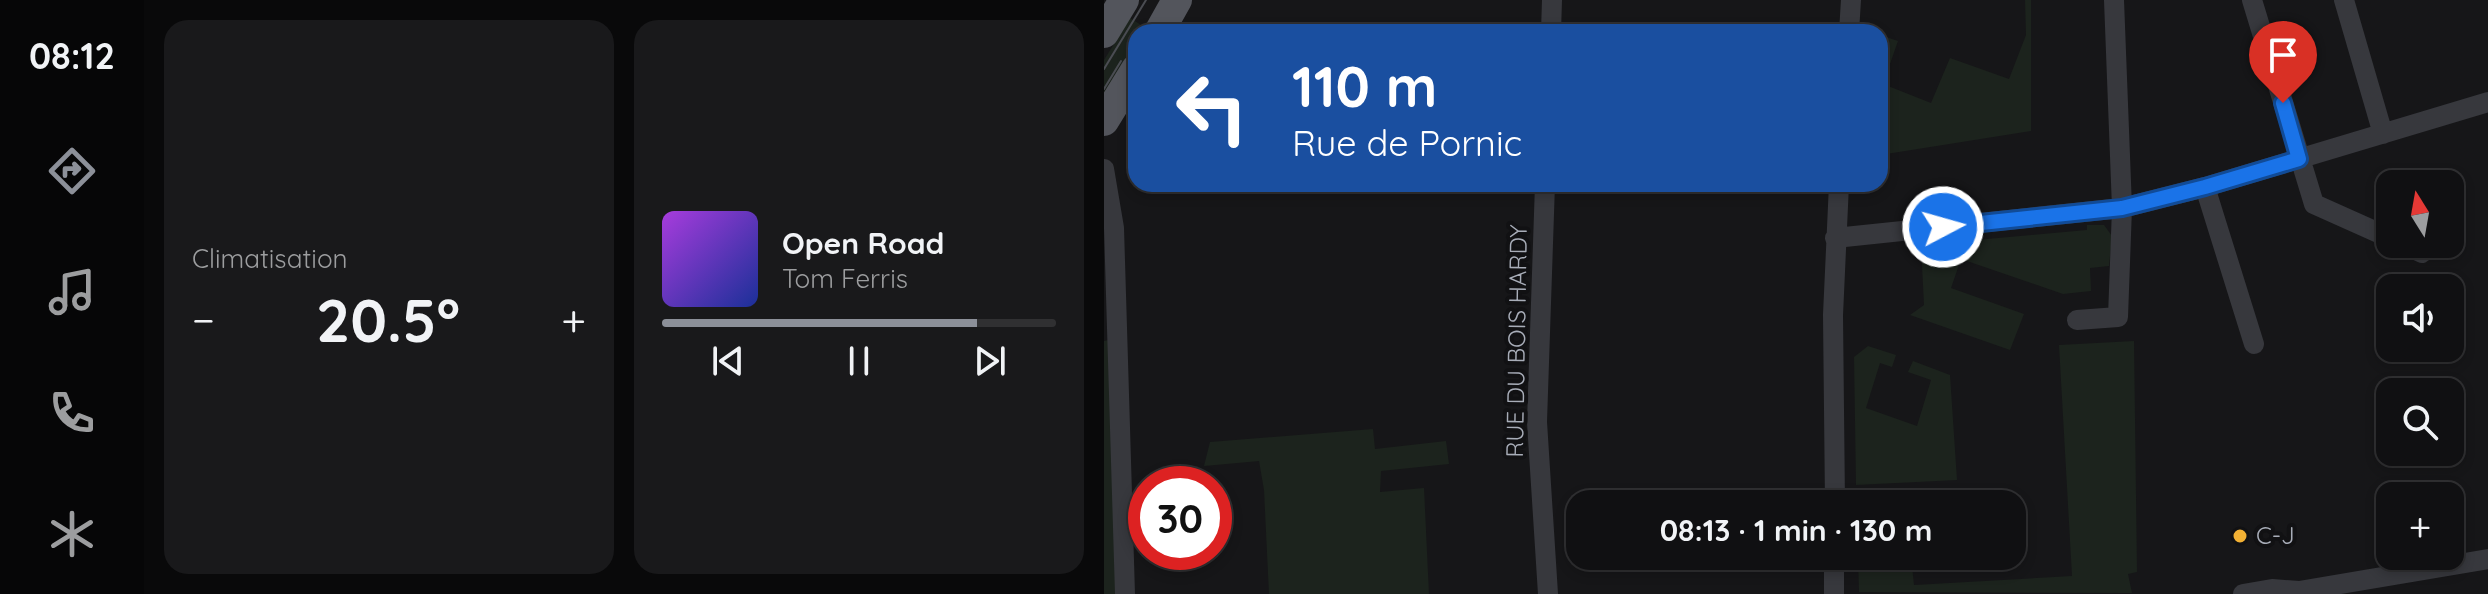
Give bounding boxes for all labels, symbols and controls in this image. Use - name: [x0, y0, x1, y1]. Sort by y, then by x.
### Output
- pin: [2249, 21, 2317, 103]
- text: 08:12: [29, 33, 115, 78]
- icon: arrive: [2261, 33, 2305, 77]
- text: 110 m: [1292, 51, 1437, 121]
- icon: left: [1160, 56, 1264, 160]
- text: Rue de Pornic: [1292, 120, 1522, 165]
- icon: directions: [44, 143, 100, 199]
- north arrow: [2376, 170, 2464, 258]
- map controls: [2376, 170, 2464, 570]
- position arrow: [1901, 185, 1985, 269]
- text: Open Road: [782, 224, 944, 262]
- street label: RUE DU BOIS HARDY: [1499, 224, 1533, 458]
- text: Climatisation: [192, 242, 348, 275]
- text: Tom Ferris: [782, 262, 908, 295]
- icon: music: [44, 264, 100, 320]
- button: sound: [2376, 274, 2464, 362]
- text: 20.5°: [316, 282, 460, 357]
- text: −: [192, 292, 215, 347]
- text: +: [561, 292, 586, 347]
- icon: previous: [706, 339, 750, 383]
- icon: pause: [837, 339, 881, 383]
- icon: next: [968, 339, 1012, 383]
- button: search: [2376, 378, 2464, 466]
- icon: phone: [44, 385, 100, 441]
- speed limit sign: 30: [1128, 466, 1232, 570]
- button: +: [2376, 482, 2464, 570]
- icon: climate: [44, 506, 100, 562]
- text: 08:13 · 1 min · 130 m: [1660, 511, 1932, 549]
- place label: C-J: [2256, 520, 2295, 550]
- marker: C-J: [2231, 527, 2249, 545]

